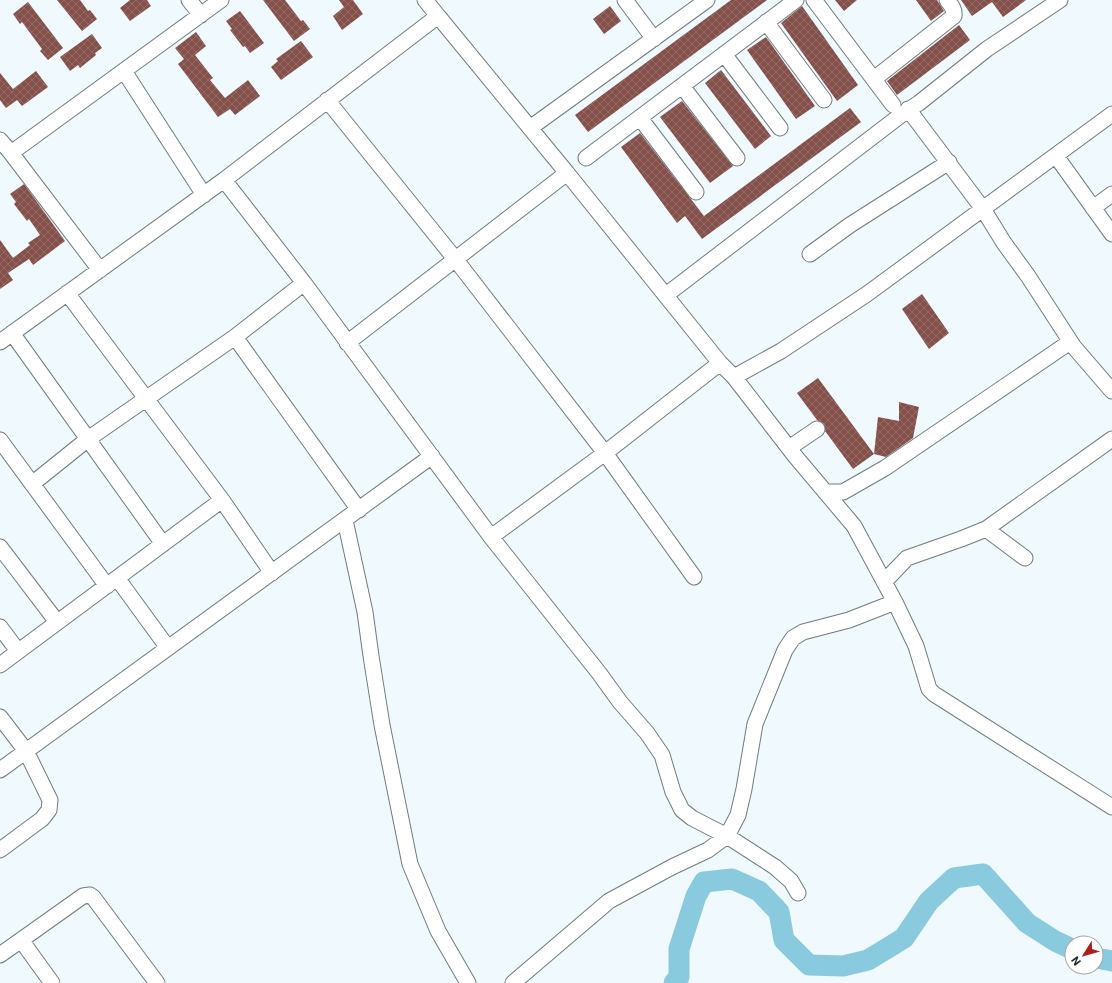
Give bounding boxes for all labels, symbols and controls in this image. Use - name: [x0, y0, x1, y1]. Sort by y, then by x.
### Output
- north arrow: [1064, 935, 1104, 975]
- text: N: [1069, 954, 1084, 968]

